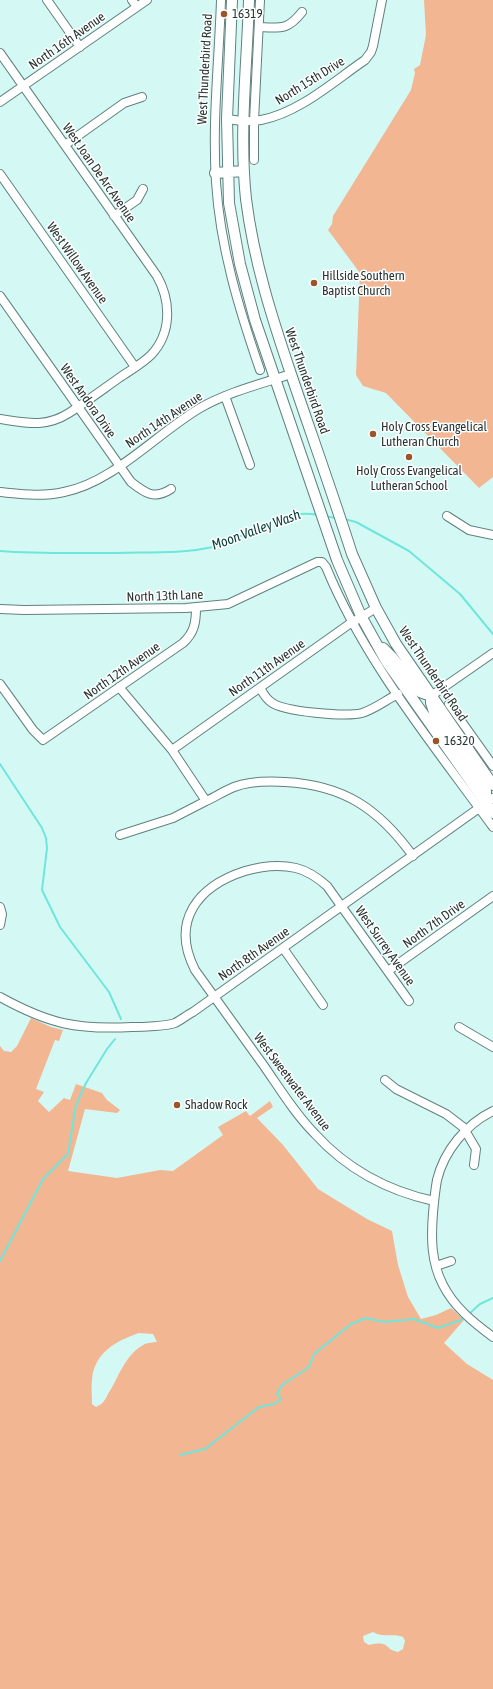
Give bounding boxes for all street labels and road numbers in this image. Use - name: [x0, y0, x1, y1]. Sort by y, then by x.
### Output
- street label: North 16th Avenue: [26, 9, 108, 73]
- street label: West Thunderbird Road: [194, 13, 216, 125]
- street label: North 15th Drive: [273, 54, 347, 108]
- street label: West Joan De Arc Avenue: [59, 121, 139, 225]
- street label: West Willow Avenue: [43, 219, 111, 307]
- street label: West Thunderbird Road: [282, 326, 332, 436]
- street label: West Andora Drive: [57, 361, 119, 441]
- street label: North 14th Avenue: [123, 389, 205, 451]
- street label: North 13th Lane: [126, 587, 204, 605]
- street label: West Thunderbird Road: [395, 624, 471, 724]
- street label: North 11th Avenue: [226, 636, 308, 700]
- street label: North 12th Avenue: [81, 639, 163, 703]
- street label: North 7th Drive: [400, 896, 468, 952]
- street label: West Surrey Avenue: [352, 903, 418, 989]
- street label: North 8th Avenue: [215, 924, 293, 984]
- street label: West Sweetwater Avenue: [250, 1030, 334, 1134]

